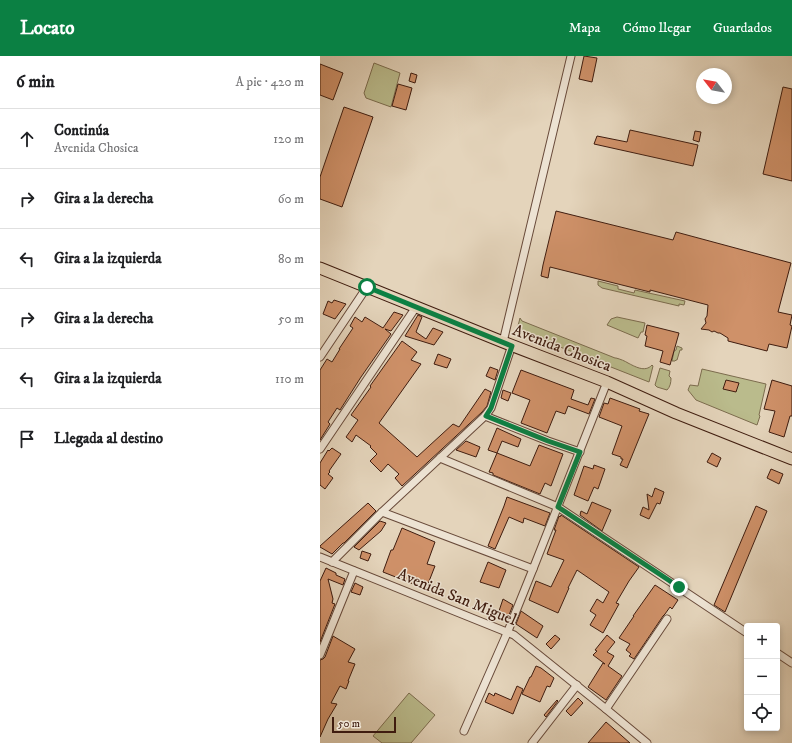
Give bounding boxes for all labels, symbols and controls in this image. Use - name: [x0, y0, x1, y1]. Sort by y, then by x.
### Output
- text: Locato: [20, 17, 75, 40]
- text: Mapa: [569, 19, 600, 37]
- text: Cómo llegar: [622, 19, 691, 37]
- text: Guardados: [713, 19, 772, 37]
- north arrow: [696, 68, 732, 104]
- text: 6 min: [16, 71, 55, 93]
- text: A pie · 420 m: [236, 74, 304, 90]
- text: Continúa: [54, 121, 109, 140]
- icon: ahead: [16, 128, 38, 150]
- text: 120 m: [273, 131, 304, 147]
- text: Avenida Chosica: [54, 140, 139, 156]
- icon: right: [16, 188, 38, 210]
- text: Gira a la derecha: [54, 189, 153, 208]
- text: 60 m: [278, 191, 304, 207]
- icon: left: [16, 248, 38, 270]
- text: Gira a la izquierda: [54, 249, 162, 268]
- text: 80 m: [278, 251, 304, 267]
- route start: [358, 278, 376, 296]
- icon: right: [16, 308, 38, 330]
- text: Gira a la derecha: [54, 309, 153, 328]
- text: 50 m: [278, 311, 304, 327]
- street label: Avenida Chosica: [510, 320, 614, 376]
- icon: left: [16, 368, 38, 390]
- text: Gira a la izquierda: [54, 369, 162, 388]
- text: 110 m: [275, 371, 304, 387]
- icon: arrive: [16, 428, 38, 450]
- text: Llegada al destino: [54, 429, 163, 448]
- street label: Avenida San Miguel: [394, 564, 520, 630]
- route end: [670, 578, 688, 596]
- map controls: [744, 623, 780, 731]
- button: +: [744, 623, 780, 659]
- button: −: [744, 659, 780, 695]
- button: locate: [744, 695, 780, 731]
- scale bar: [332, 715, 396, 734]
- text: 50 m: [338, 717, 360, 731]

